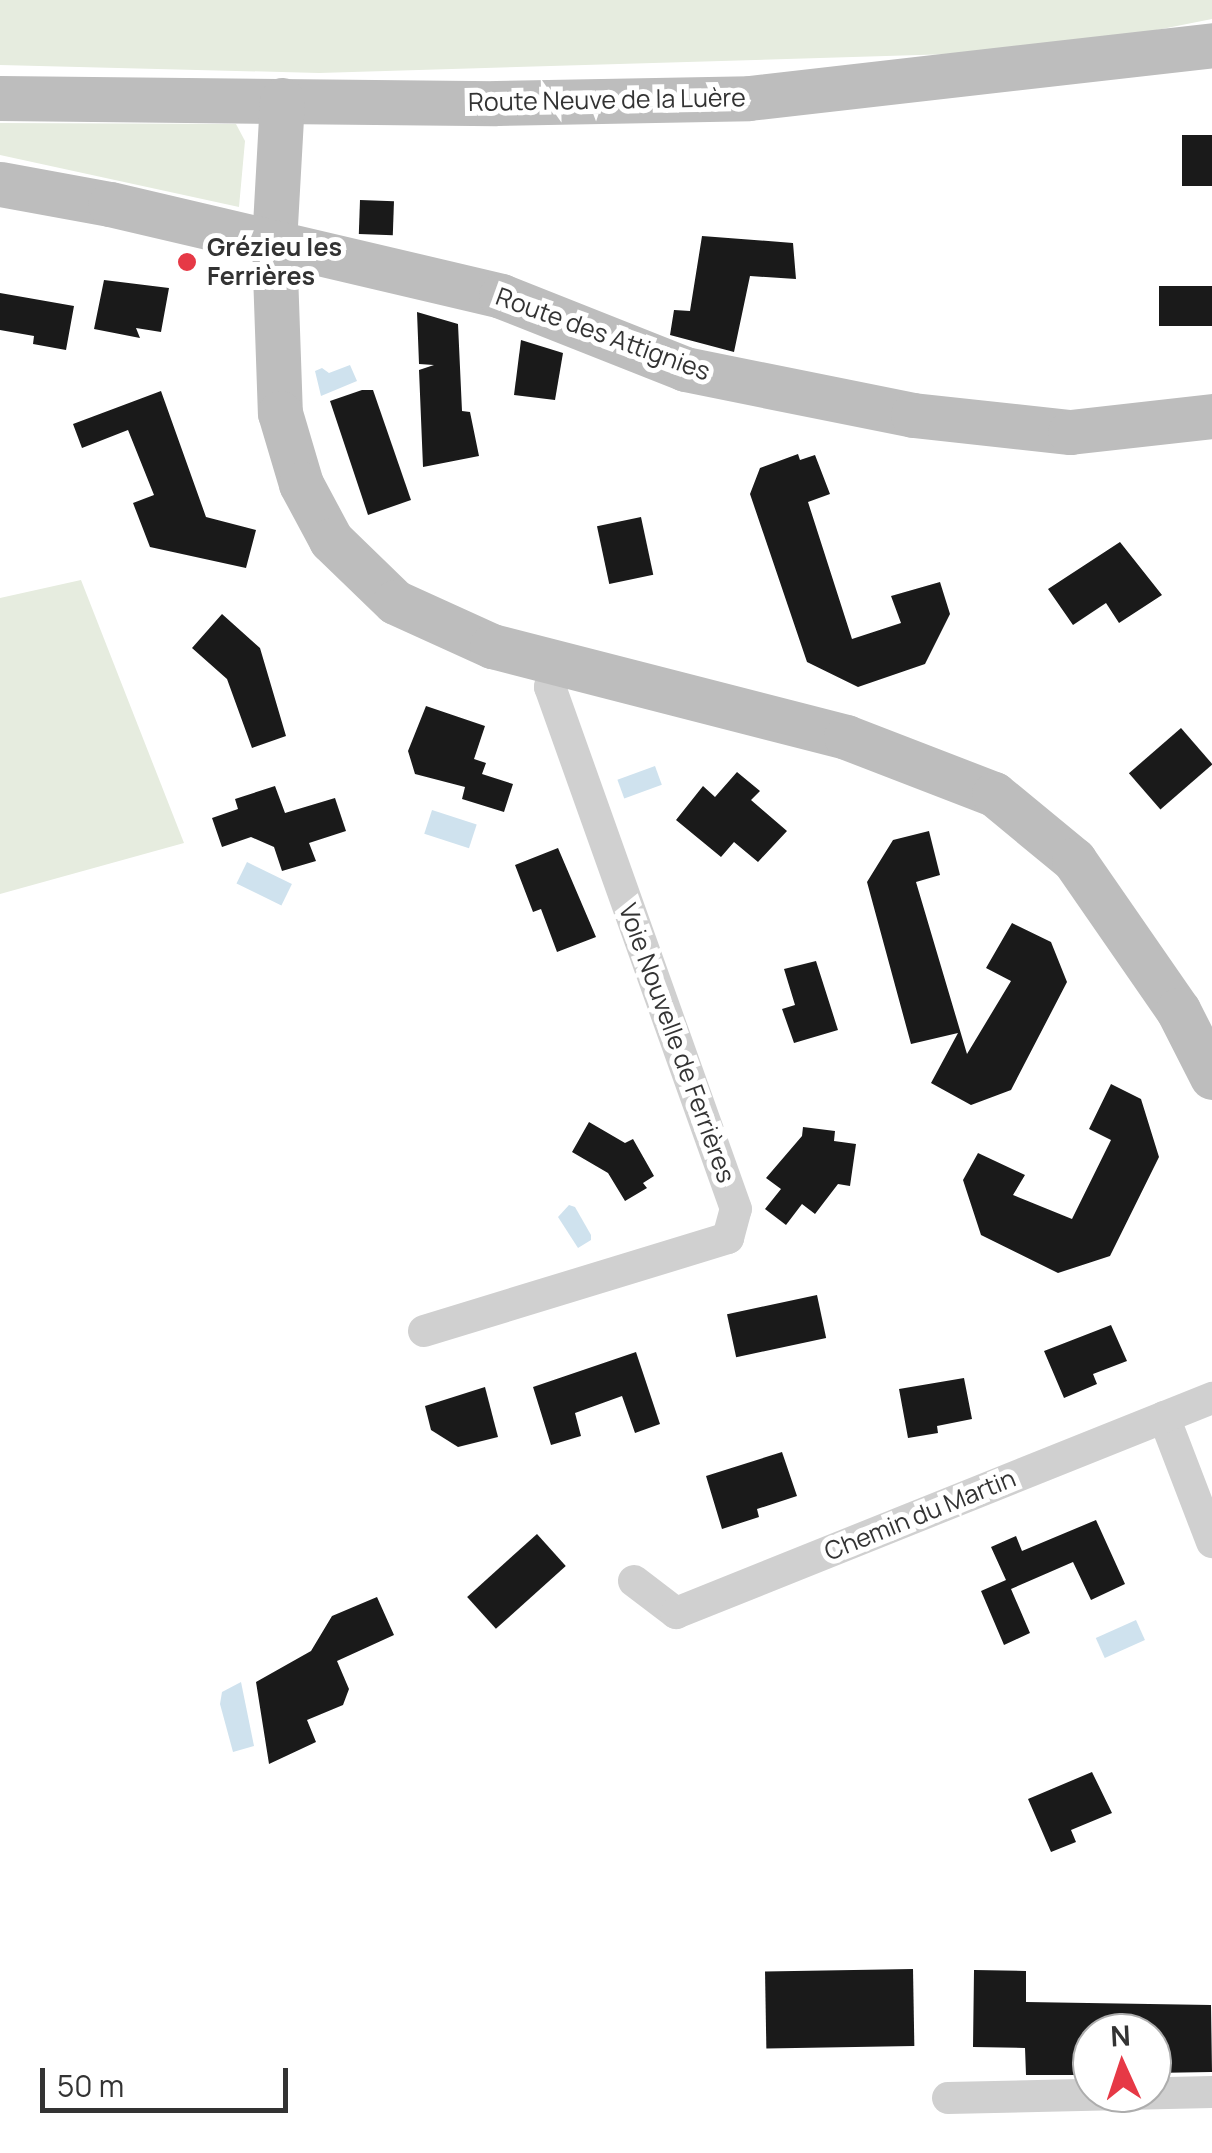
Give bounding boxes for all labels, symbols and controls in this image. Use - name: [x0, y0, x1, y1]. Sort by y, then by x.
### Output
- street label: Route Neuve de la Luère: [468, 83, 746, 117]
- place label: Grézieu les Ferrières: [207, 233, 342, 292]
- marker: Grézieu les Ferrières: [176, 251, 198, 273]
- street label: Route des Attignies: [492, 281, 714, 387]
- street label: Voie Nouvelle de Ferrières: [612, 899, 742, 1187]
- street label: Chemin du Martin: [820, 1463, 1020, 1567]
- north arrow: [1072, 2013, 1172, 2113]
- text: N: [1109, 2016, 1132, 2055]
- scale bar: [45, 2048, 292, 2110]
- text: 50 m: [57, 2065, 124, 2106]

